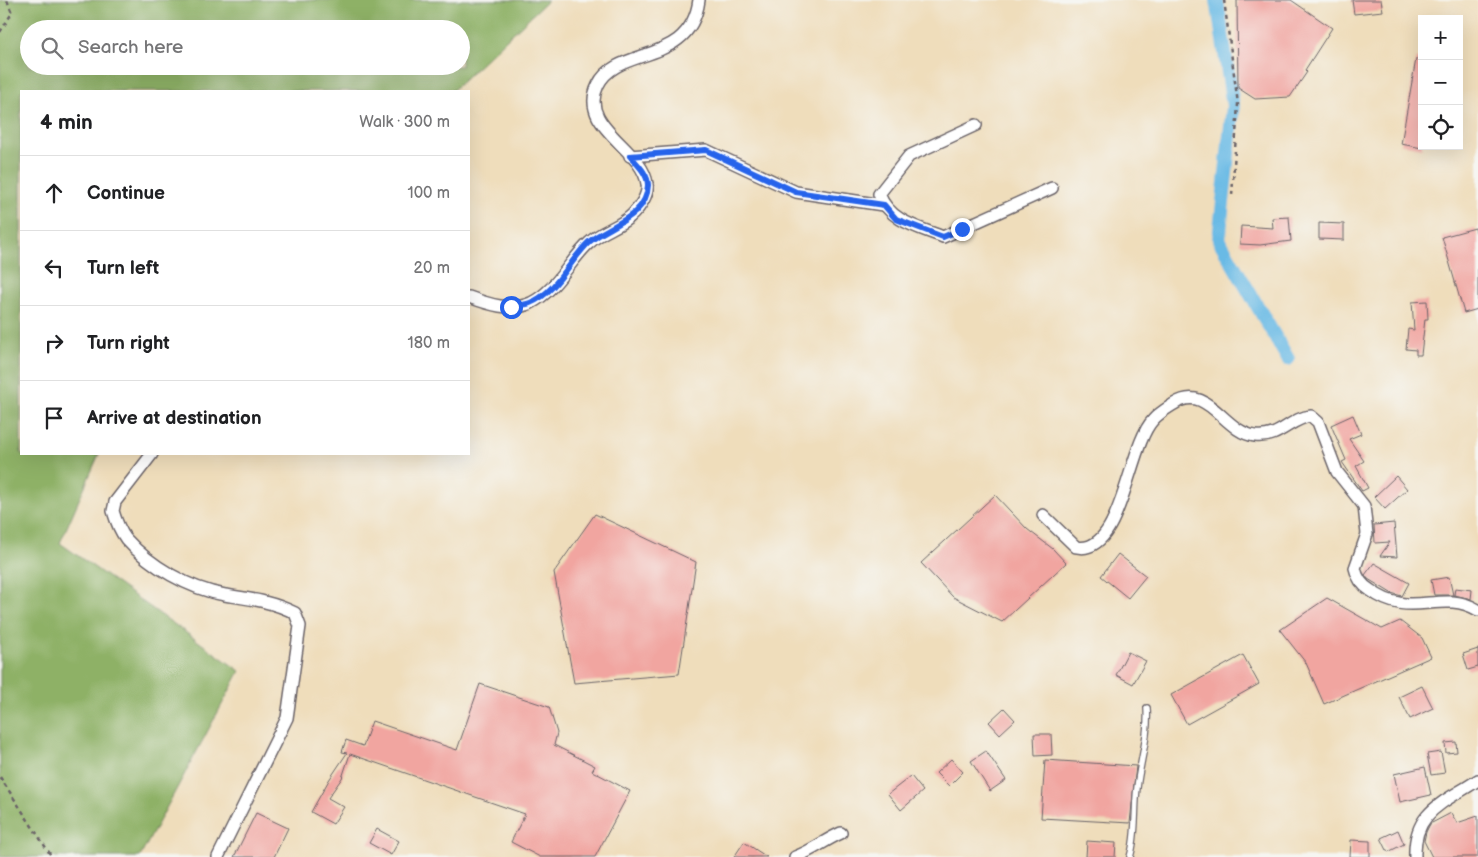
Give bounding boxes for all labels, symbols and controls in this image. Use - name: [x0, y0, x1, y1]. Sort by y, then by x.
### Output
- map controls: [1418, 15, 1463, 150]
- button: +: [1418, 15, 1463, 60]
- search box: [20, 20, 470, 75]
- icon: search: [38, 34, 66, 62]
- text: Search here: [78, 36, 183, 59]
- button: −: [1418, 60, 1463, 105]
- button: locate: [1418, 105, 1463, 150]
- text: 4 min: [40, 110, 93, 135]
- text: Walk · 300 m: [359, 113, 450, 132]
- icon: ahead: [40, 179, 68, 207]
- text: Continue: [87, 182, 165, 205]
- text: 100 m: [407, 184, 450, 203]
- route end: [951, 218, 974, 241]
- icon: left: [40, 254, 68, 282]
- text: Turn left: [87, 257, 159, 280]
- text: 20 m: [414, 259, 450, 278]
- route start: [500, 296, 523, 319]
- icon: right: [40, 329, 68, 357]
- text: Turn right: [87, 332, 170, 355]
- text: 180 m: [408, 334, 450, 353]
- icon: arrive: [40, 404, 68, 432]
- text: Arrive at destination: [87, 407, 262, 430]

